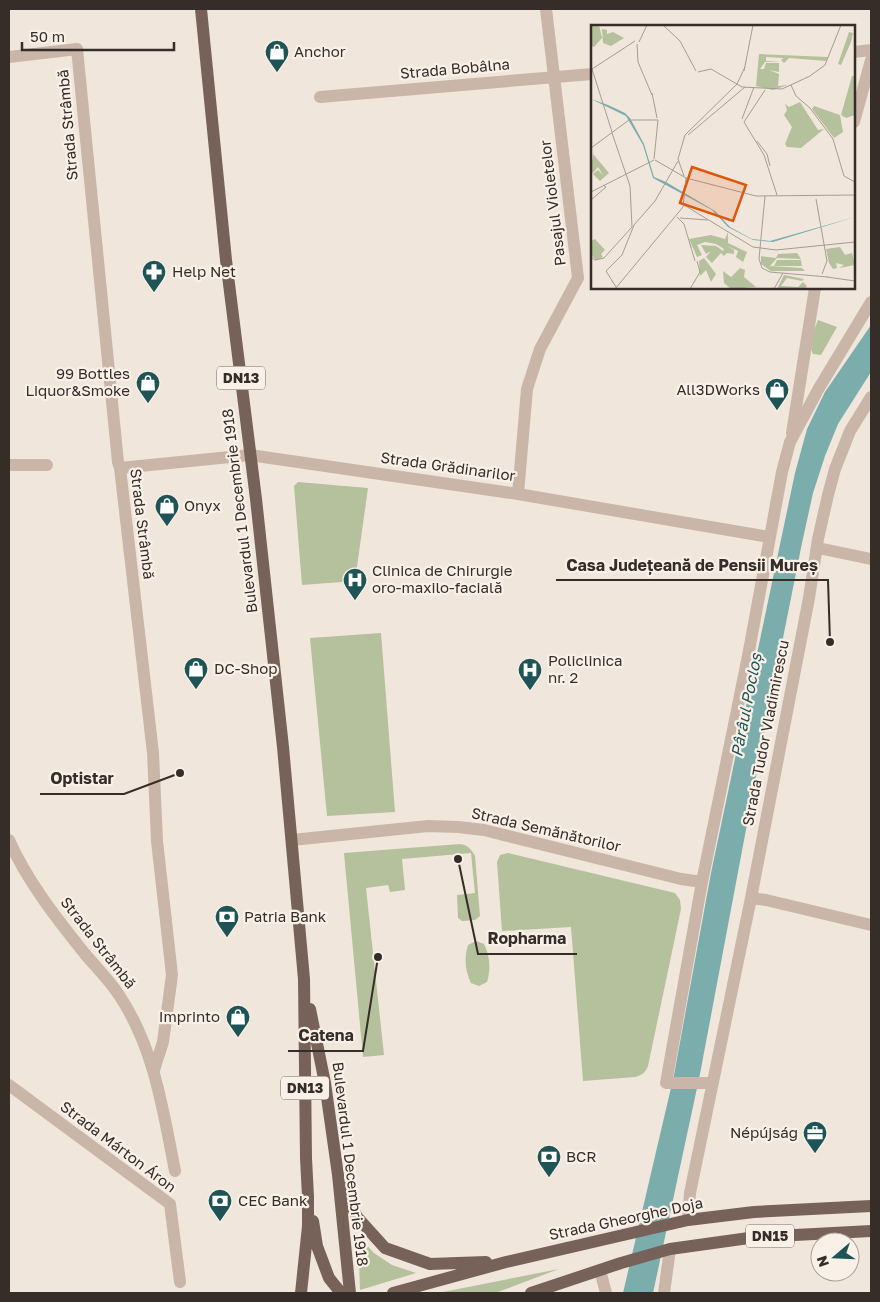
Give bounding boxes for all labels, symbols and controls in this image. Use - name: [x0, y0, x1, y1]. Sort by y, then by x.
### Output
- scale bar: [22, 20, 175, 52]
- inset map: [591, 25, 855, 289]
- text: 50 m: [30, 27, 65, 45]
- shop icon: Anchor: [264, 39, 290, 73]
- place label: Anchor: [294, 42, 346, 60]
- street label: Strada Bobâlna: [399, 54, 511, 82]
- street label: Strada Strâmbă: [53, 69, 81, 181]
- street label: Pasajul Violetelor: [535, 139, 569, 267]
- pharmacy icon: Help Net: [141, 259, 167, 293]
- place label: Help Net: [172, 262, 236, 280]
- place label: 99 Bottles Liquor&Smoke: [25, 364, 130, 399]
- road number: DN13: [217, 366, 265, 389]
- shop icon: 99 Bottles Liquor&Smoke: [135, 370, 161, 404]
- shop icon: All3DWorks: [764, 377, 790, 411]
- place label: All3DWorks: [676, 380, 760, 398]
- street label: Bulevardul 1 Decembrie 1918: [218, 408, 260, 614]
- street label: Strada Grădinarilor: [380, 448, 517, 484]
- street label: Strada Strâmbă: [127, 468, 159, 580]
- shop icon: Onyx: [154, 493, 180, 527]
- place label: Onyx: [184, 496, 221, 514]
- callout: Casa Județeană de Pensii Mureș: [556, 549, 828, 580]
- text: Casa Județeană de Pensii Mureș: [566, 555, 818, 575]
- place label: Clinica de Chirurgie oro-maxilo-facială: [372, 561, 513, 596]
- hospital icon: Clinica de Chirurgie oro-maxilo-facială: [342, 567, 368, 601]
- street label: Strada Tudor Vladimirescu: [738, 638, 792, 827]
- water label: Pârâul Pocloș: [726, 650, 766, 758]
- place label: Policlinica nr. 2: [548, 651, 622, 686]
- shop icon: DC-Shop: [183, 656, 209, 690]
- hospital icon: Policlinica nr. 2: [517, 657, 543, 691]
- place label: DC-Shop: [214, 659, 277, 677]
- callout: Optistar: [40, 763, 124, 794]
- text: Optistar: [50, 768, 114, 788]
- street label: Strada Semănătorilor: [470, 803, 623, 855]
- street label: Strada Strâmbă: [57, 893, 140, 992]
- bank icon: Patria Bank: [214, 904, 240, 938]
- place label: Patria Bank: [244, 907, 327, 925]
- callout: Ropharma: [478, 923, 577, 954]
- text: Ropharma: [488, 928, 566, 948]
- shop icon: Imprinto: [225, 1004, 251, 1038]
- place label: Imprinto: [159, 1007, 220, 1025]
- callout: Catena: [288, 1020, 363, 1051]
- text: Catena: [298, 1025, 354, 1045]
- street label: Bulevardul 1 Decembrie 1918: [330, 1061, 372, 1267]
- road number: DN13: [281, 1076, 329, 1100]
- street label: Strada Márton Áron: [57, 1097, 180, 1196]
- office icon: Népújság: [802, 1120, 828, 1154]
- place label: Népújság: [730, 1123, 798, 1141]
- bank icon: BCR: [536, 1144, 562, 1178]
- place label: BCR: [566, 1147, 596, 1165]
- bank icon: CEC Bank: [207, 1188, 233, 1222]
- place label: CEC Bank: [238, 1191, 308, 1209]
- street label: Strada Gheorghe Doja: [547, 1193, 704, 1243]
- road number: DN15: [746, 1224, 794, 1248]
- north arrow: [810, 1232, 860, 1282]
- text: N: [812, 1254, 832, 1269]

